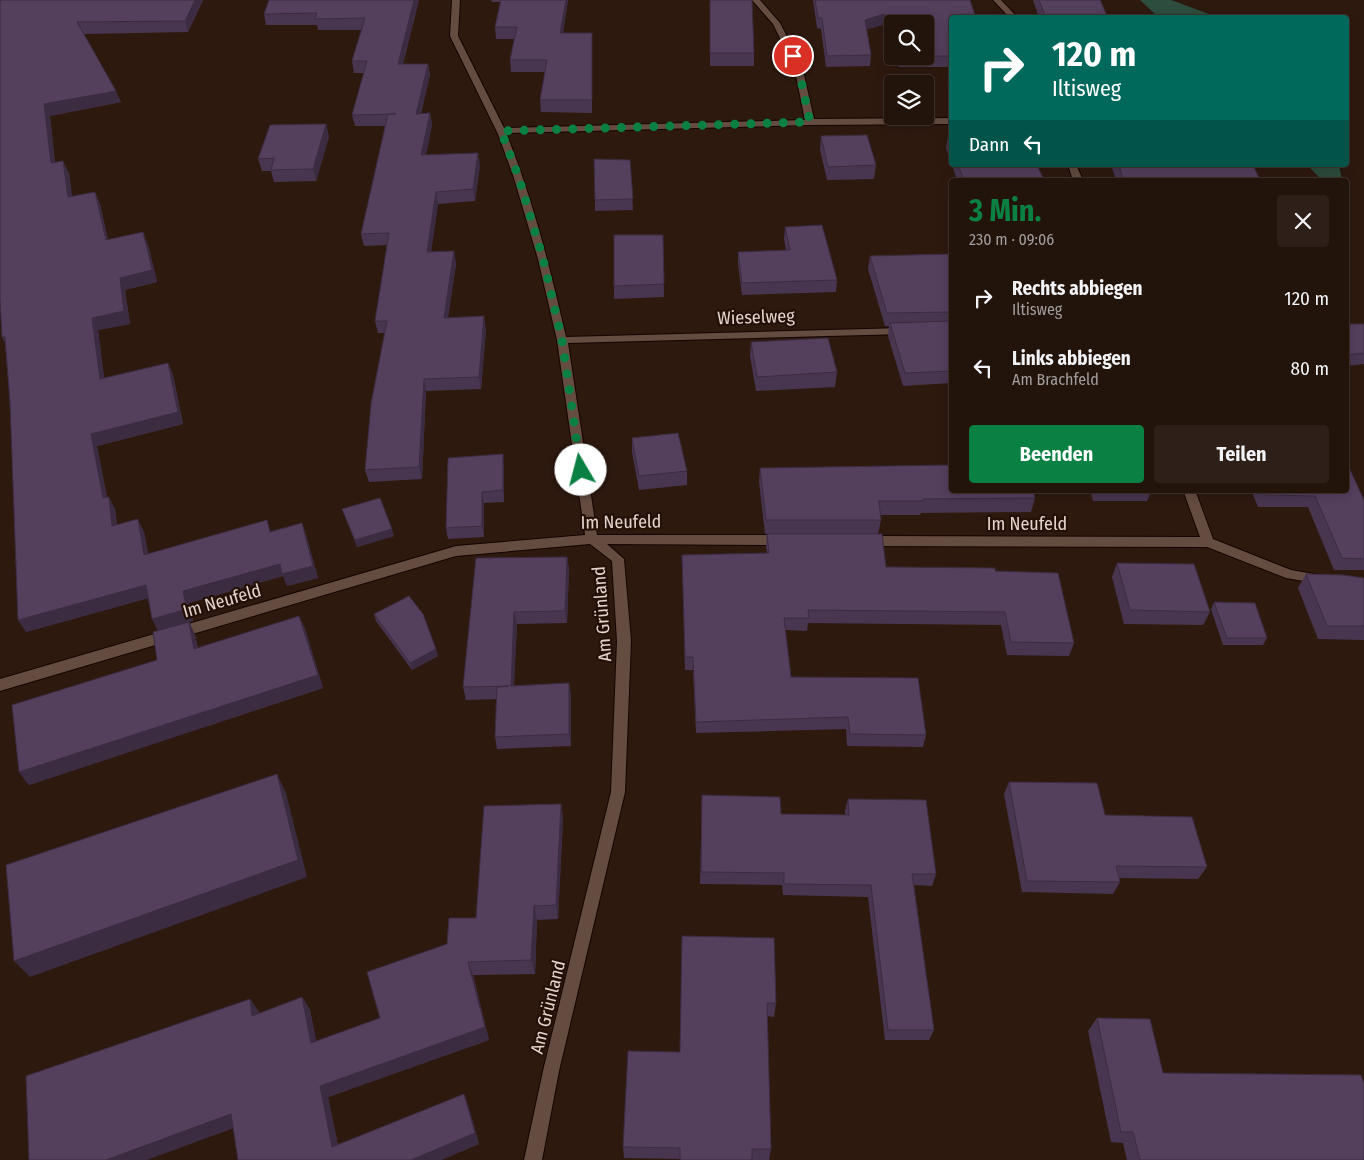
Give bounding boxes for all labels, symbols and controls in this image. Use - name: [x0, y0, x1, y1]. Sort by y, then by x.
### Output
- map controls: [884, 15, 934, 125]
- button: search: [884, 15, 934, 65]
- text: 120 m: [1052, 33, 1136, 75]
- pin: [772, 35, 814, 77]
- icon: right: [969, 35, 1034, 100]
- icon: arrive: [779, 42, 807, 70]
- button: layers: [884, 75, 934, 125]
- text: Iltisweg: [1052, 75, 1121, 102]
- icon: left: [1019, 130, 1047, 158]
- text: Dann: [969, 133, 1009, 156]
- text: 3 Min.: [969, 193, 1041, 229]
- button: close: [1277, 195, 1329, 247]
- text: 230 m · 09:06: [969, 230, 1054, 249]
- text: Rechts abbiegen: [1012, 277, 1142, 300]
- icon: right: [969, 284, 997, 312]
- text: 120 m: [1284, 287, 1329, 310]
- text: Iltisweg: [1012, 300, 1062, 319]
- street label: Wieselweg: [717, 305, 796, 329]
- text: Links abbiegen: [1012, 347, 1131, 370]
- icon: left: [969, 354, 997, 382]
- text: 80 m: [1291, 357, 1329, 380]
- text: Am Brachfeld: [1012, 370, 1099, 389]
- button: Beenden: [969, 425, 1144, 483]
- button: Teilen: [1154, 425, 1329, 483]
- position arrow: [554, 443, 606, 495]
- street label: Im Neufeld: [581, 510, 661, 534]
- street label: Im Neufeld: [987, 513, 1067, 535]
- street label: Am Grünland: [588, 566, 616, 662]
- street label: Im Neufeld: [180, 579, 264, 623]
- street label: Am Grünland: [526, 958, 570, 1056]

